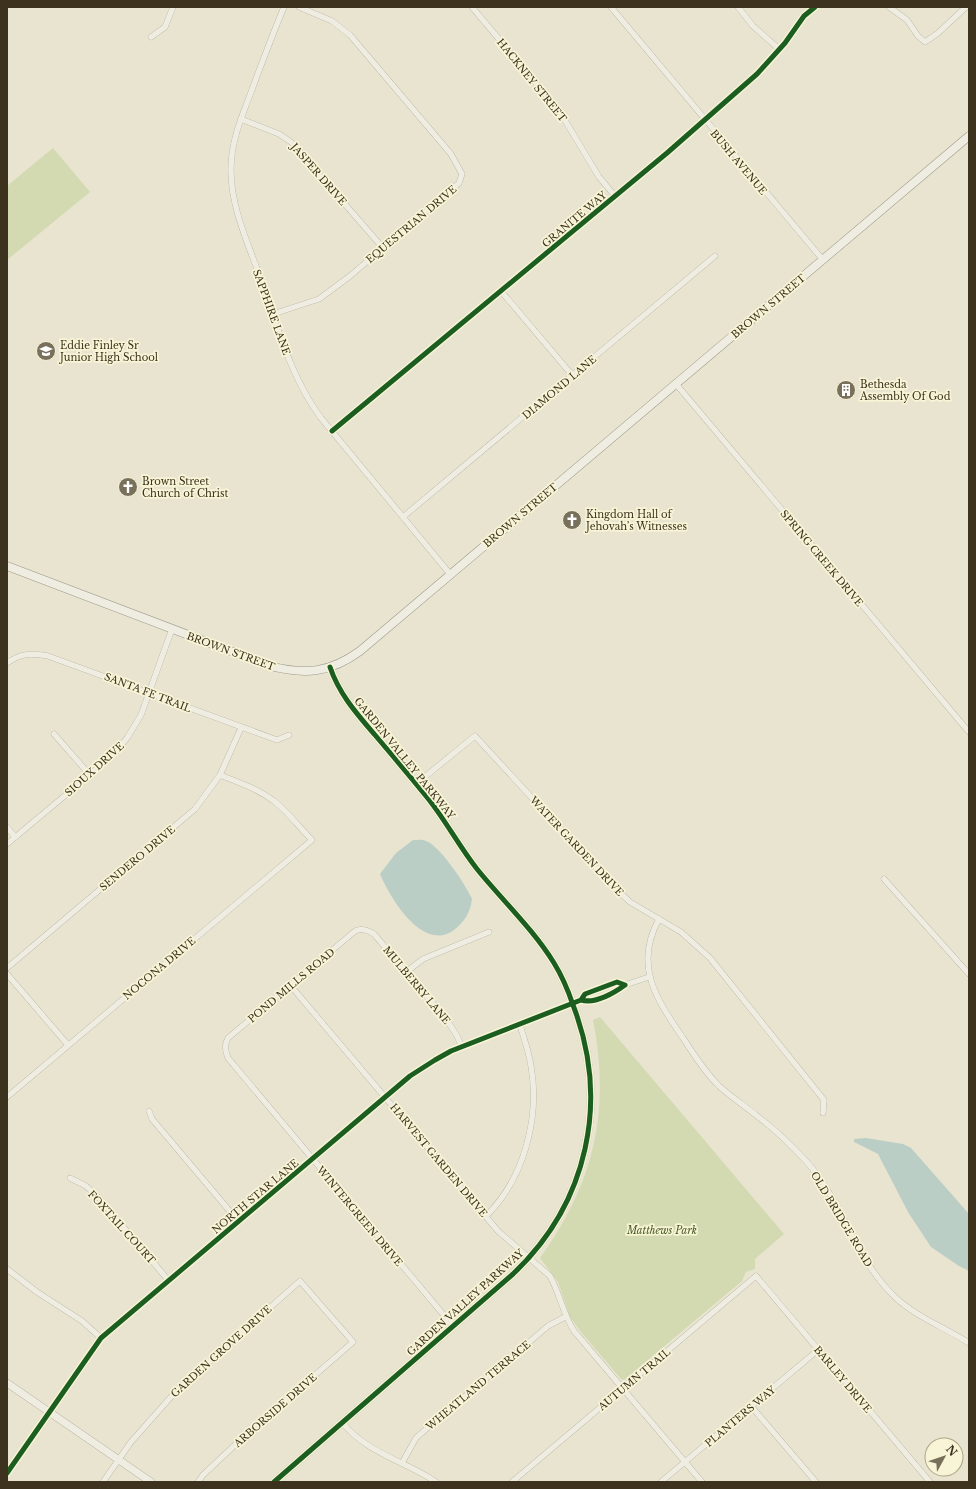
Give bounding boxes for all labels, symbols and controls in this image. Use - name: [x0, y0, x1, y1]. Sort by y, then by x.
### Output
- street label: HACKNEY STREET: [494, 36, 569, 125]
- street label: BUSH AVENUE: [708, 127, 770, 198]
- street label: JASPER DRIVE: [287, 139, 349, 208]
- street label: EQUESTRIAN DRIVE: [363, 183, 459, 266]
- street label: GRANITE WAY: [539, 188, 610, 250]
- street label: SAPPHIRE LANE: [250, 267, 293, 357]
- street label: BROWN STREET: [729, 272, 808, 341]
- place label: Eddie Finley Sr Junior High School: [58, 339, 158, 364]
- school or university icon: Eddie Finley Sr Junior High School: [35, 340, 57, 362]
- street label: DIAMOND LANE: [520, 353, 599, 422]
- place label: Bethesda Assembly Of God: [859, 378, 951, 403]
- building icon: Bethesda Assembly Of God: [835, 379, 857, 401]
- place label: Brown Street Church of Christ: [142, 475, 229, 500]
- church icon: Brown Street Church of Christ: [117, 476, 139, 498]
- street label: BROWN STREET: [481, 481, 560, 550]
- street label: SPRING CREEK DRIVE: [777, 507, 866, 609]
- place label: Kingdom Hall of Jehovah’s Witnesses: [584, 508, 688, 533]
- church icon: Kingdom Hall of Jehovah’s Witnesses: [561, 509, 583, 531]
- street label: BROWN STREET: [185, 629, 277, 673]
- street label: SANTA FE TRAIL: [103, 670, 194, 715]
- street label: GARDEN VALLEY PARKWAY: [351, 695, 458, 822]
- street label: SIOUX DRIVE: [62, 739, 127, 799]
- street label: WATER GARDEN DRIVE: [526, 793, 626, 899]
- street label: SENDERO DRIVE: [97, 823, 178, 894]
- street label: NOCONA DRIVE: [120, 934, 198, 1002]
- street label: MULBERRY LANE: [380, 944, 453, 1027]
- street label: POND MILLS ROAD: [245, 945, 337, 1025]
- street label: HARVEST GARDEN DRIVE: [387, 1101, 490, 1220]
- street label: NORTH STAR LANE: [209, 1156, 301, 1236]
- street label: WINTERGREEN DRIVE: [313, 1163, 405, 1269]
- street label: OLD BRIDGE ROAD: [808, 1169, 875, 1269]
- street label: FOXTAIL COURT: [85, 1188, 158, 1267]
- park label: Matthews Park: [626, 1224, 697, 1237]
- street label: GARDEN VALLEY PARKWAY: [404, 1246, 527, 1358]
- street label: GARDEN GROVE DRIVE: [168, 1303, 275, 1400]
- street label: WHEATLAND TERRACE: [423, 1338, 533, 1434]
- street label: BARLEY DRIVE: [811, 1343, 874, 1415]
- street label: AUTUMN TRAIL: [595, 1345, 674, 1414]
- street label: ARBORSIDE DRIVE: [230, 1371, 320, 1451]
- street label: PLANTERS WAY: [702, 1383, 779, 1450]
- north arrow: [924, 1437, 964, 1477]
- text: N: [943, 1442, 961, 1460]

